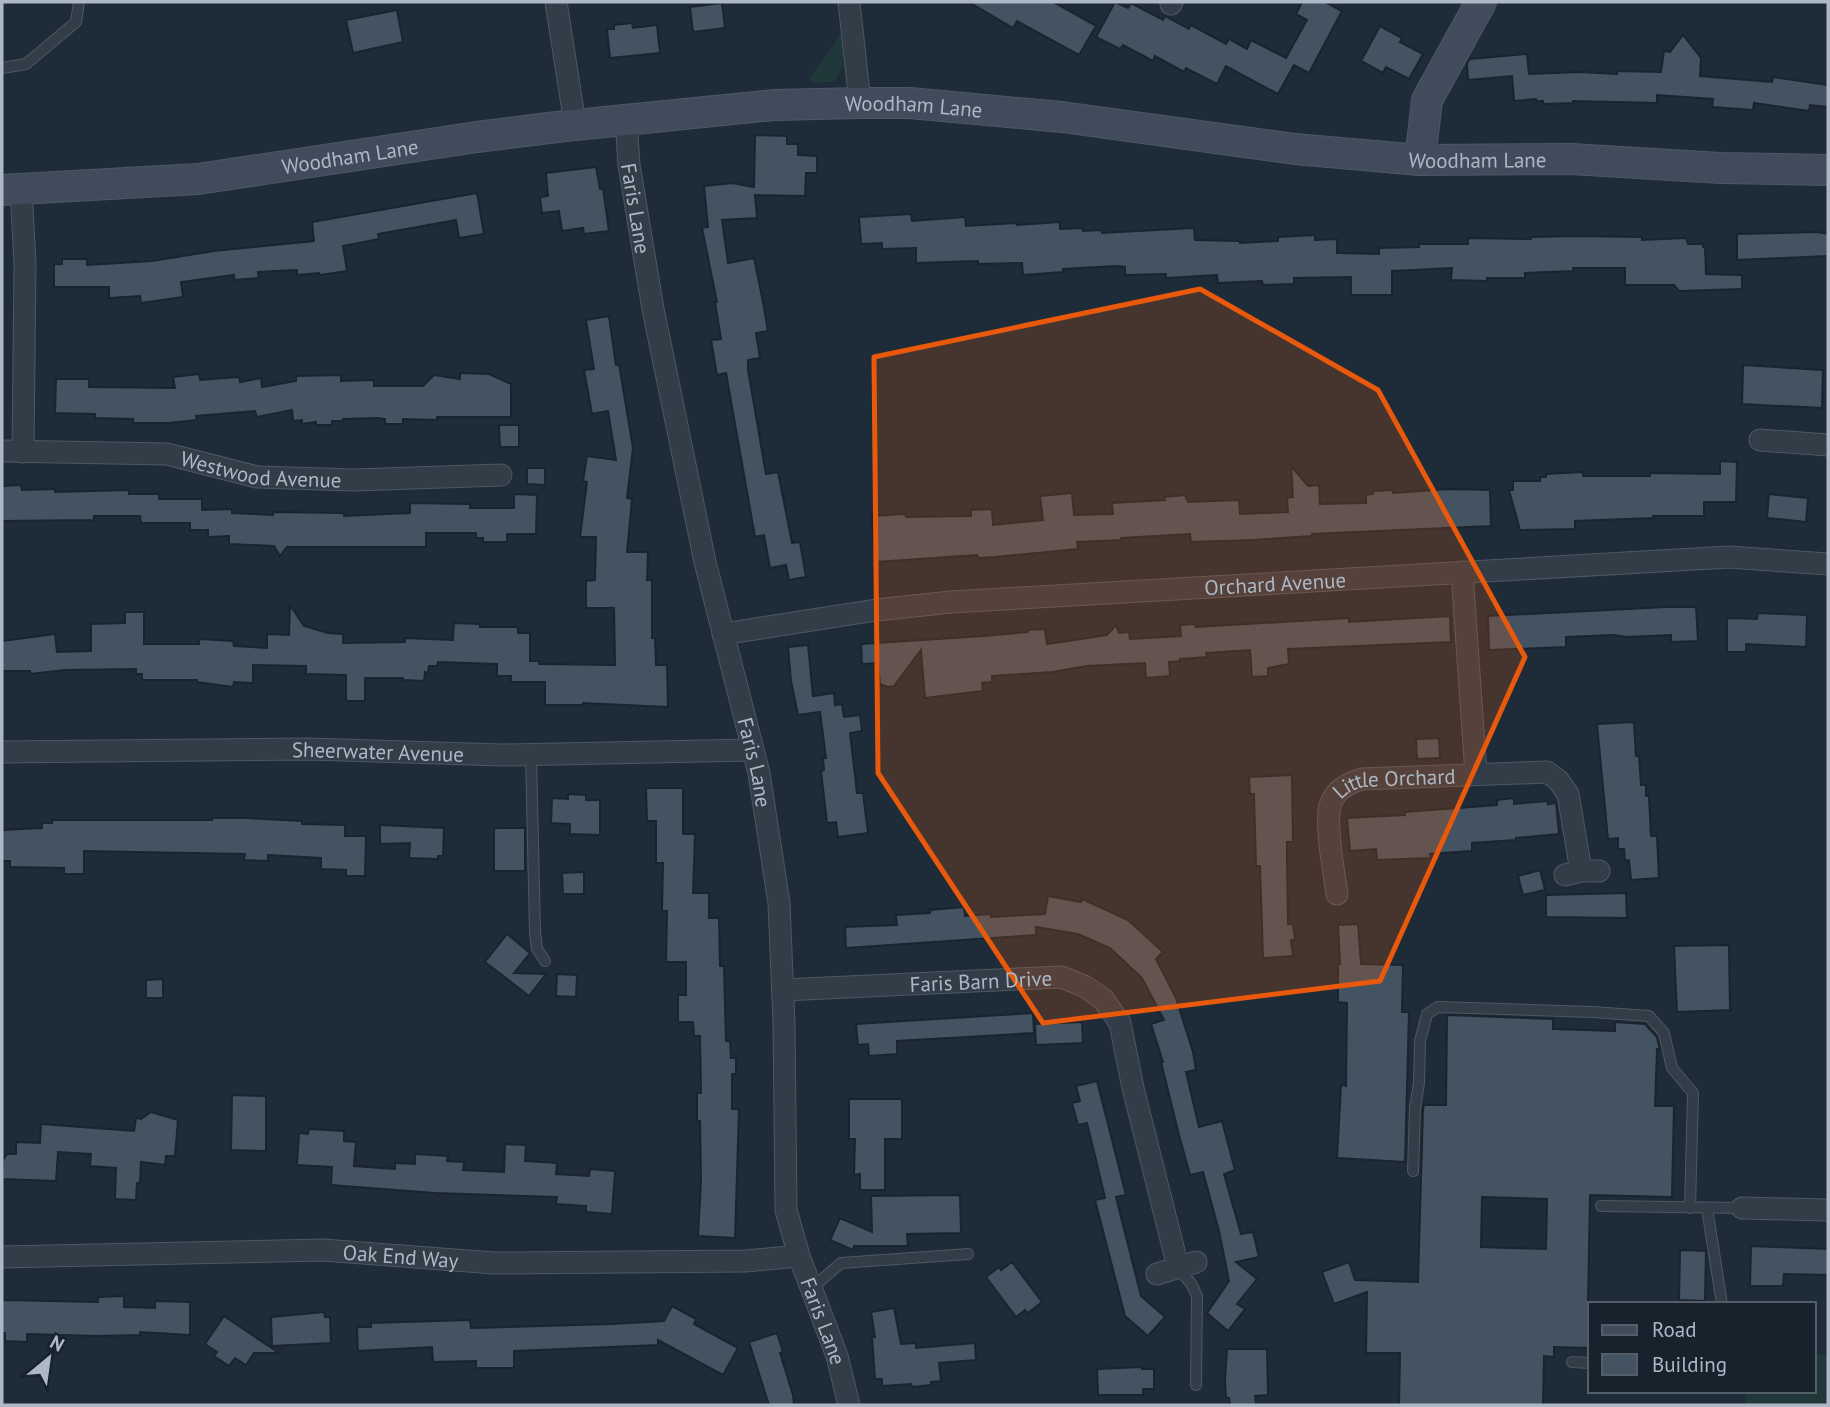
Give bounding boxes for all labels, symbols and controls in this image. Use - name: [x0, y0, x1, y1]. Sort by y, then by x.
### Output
- street label: Woodham Lane: [844, 89, 984, 123]
- street label: Woodham Lane: [280, 133, 420, 180]
- street label: Woodham Lane: [1407, 146, 1547, 174]
- street label: Faris Lane: [615, 161, 657, 256]
- street label: Westwood Avenue: [178, 445, 342, 493]
- street label: Orchard Avenue: [1204, 566, 1347, 601]
- street label: Faris Lane: [732, 714, 778, 809]
- street label: Sheerwater Avenue: [292, 735, 464, 767]
- street label: Little Orchard: [1326, 762, 1456, 804]
- street label: Faris Barn Drive: [909, 964, 1053, 998]
- street label: Oak End Way: [342, 1238, 460, 1274]
- street label: Faris Lane: [795, 1273, 852, 1367]
- legend: [1588, 1302, 1816, 1393]
- text: Road: [1652, 1316, 1696, 1343]
- north arrow: [14, 1323, 84, 1393]
- text: N: [46, 1330, 69, 1357]
- text: Building: [1652, 1351, 1727, 1378]

